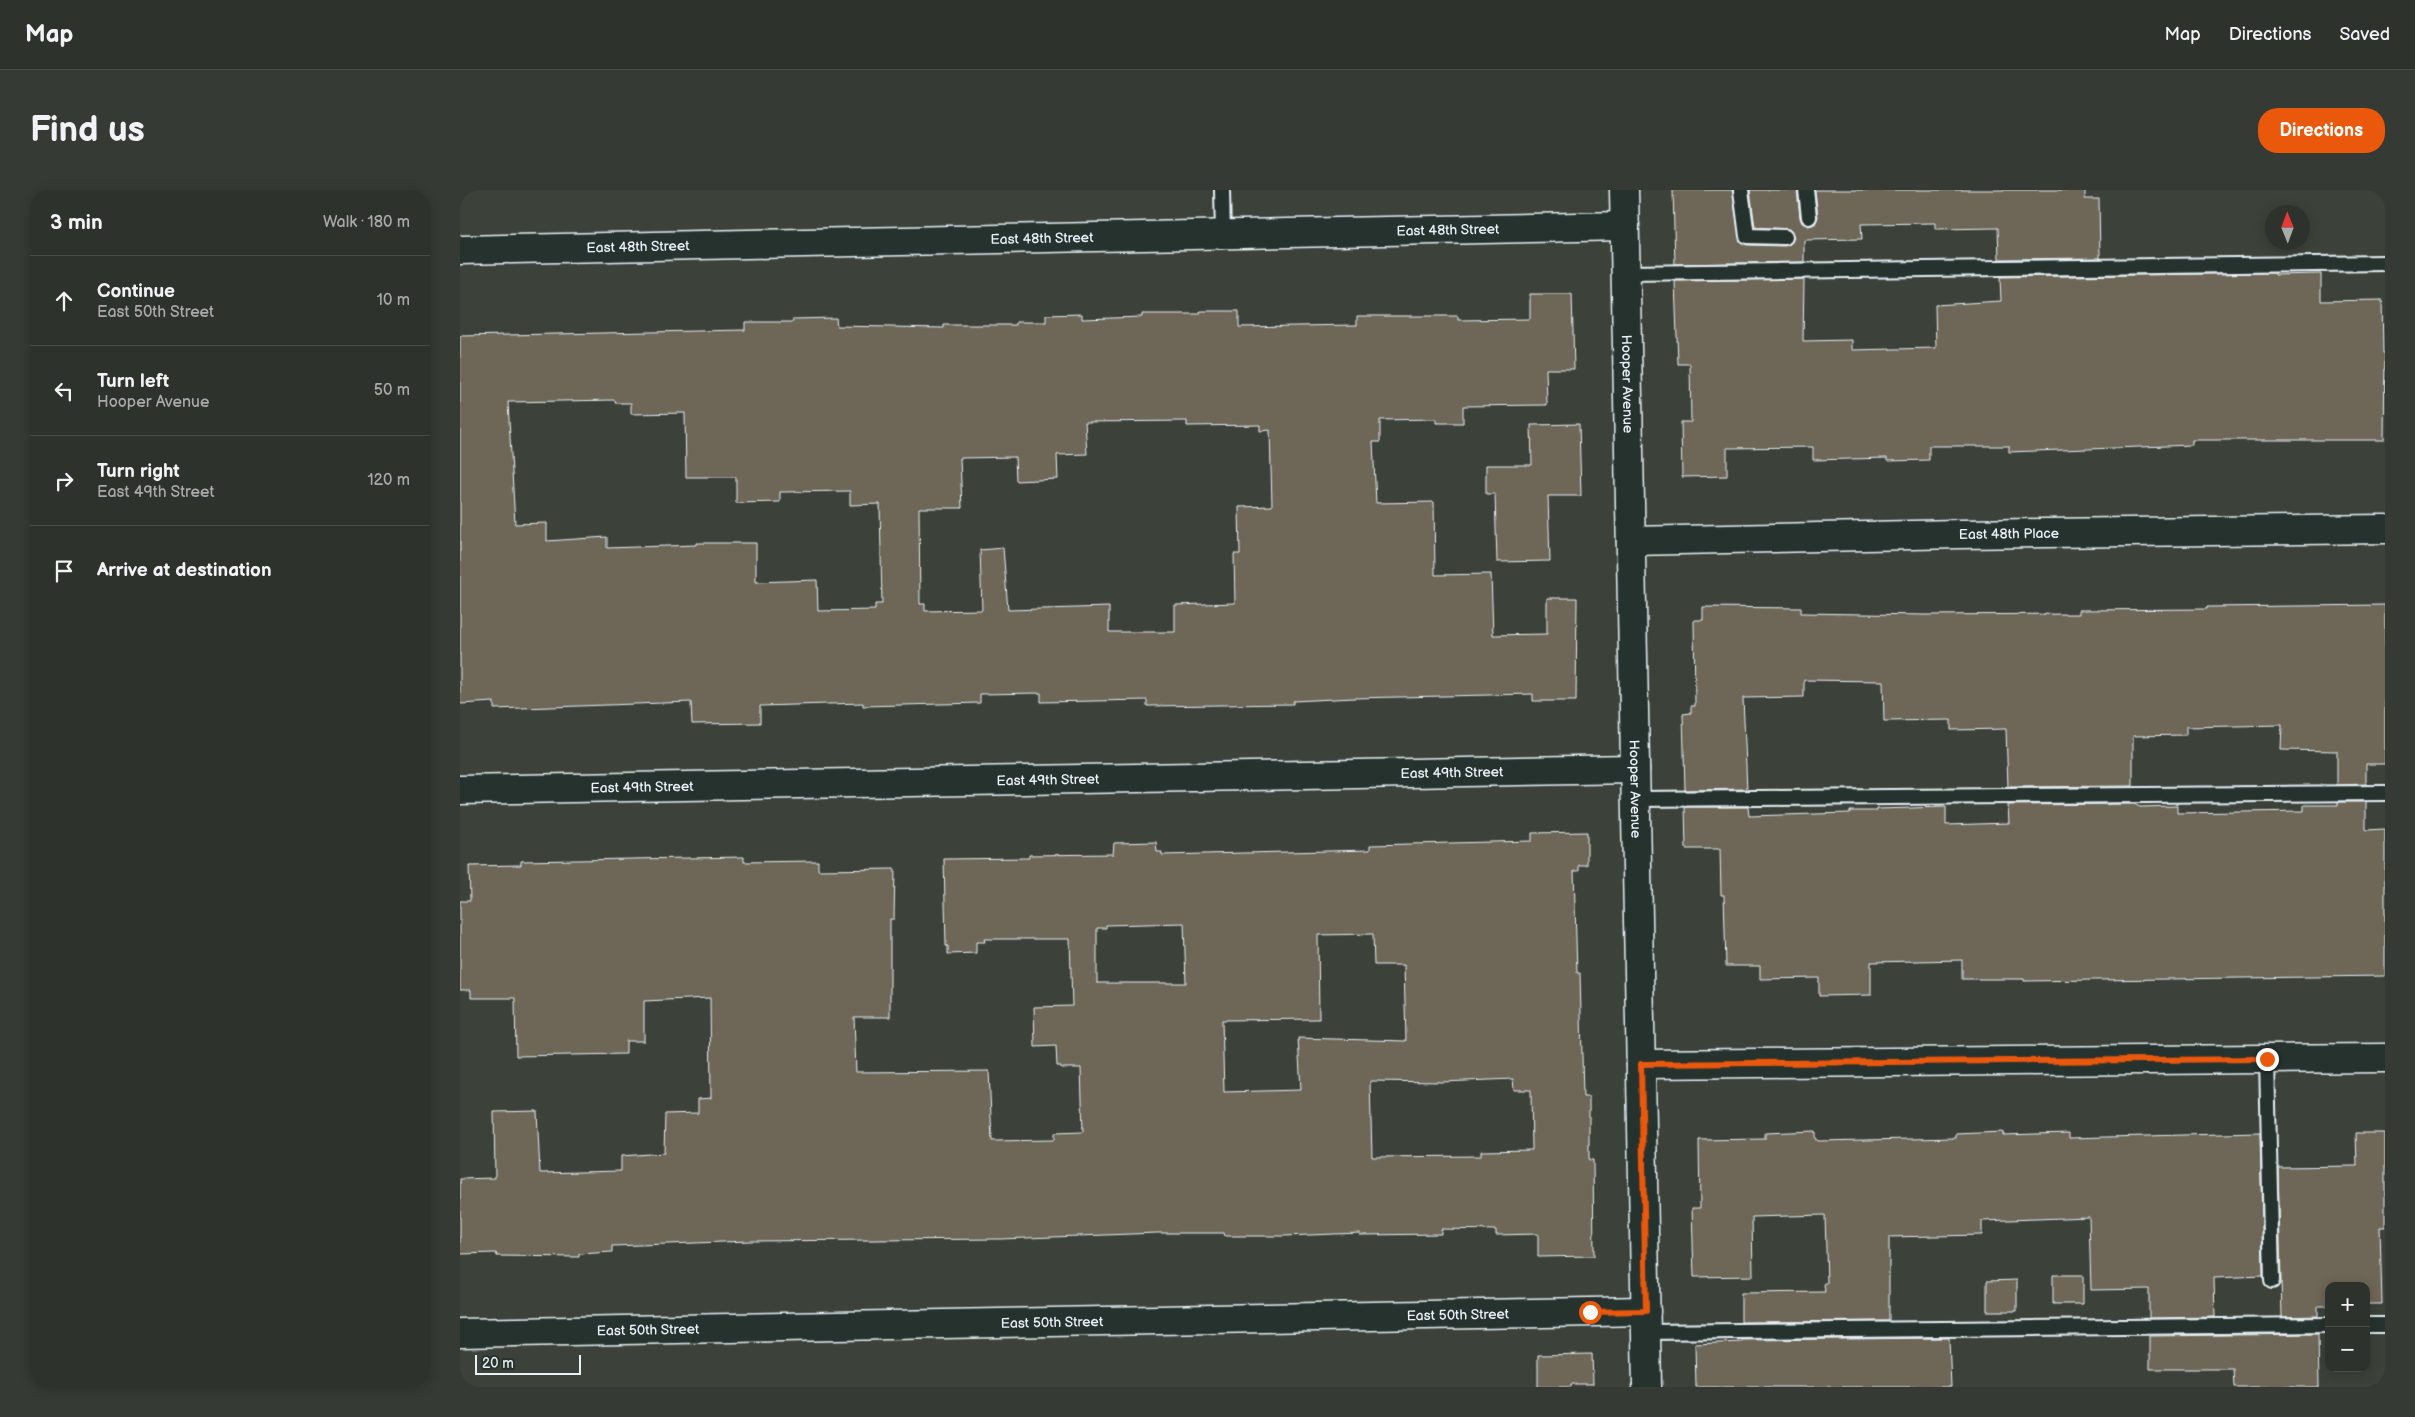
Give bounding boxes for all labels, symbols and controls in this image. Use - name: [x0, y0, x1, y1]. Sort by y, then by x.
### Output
- text: Map: [25, 20, 73, 49]
- text: Map: [2165, 24, 2201, 45]
- text: Directions: [2229, 24, 2311, 45]
- text: Saved: [2339, 24, 2390, 45]
- button: Directions: [2258, 108, 2385, 153]
- text: Find us: [30, 109, 145, 152]
- north arrow: [2265, 205, 2310, 250]
- text: 3 min: [50, 210, 103, 235]
- text: Walk · 180 m: [323, 213, 410, 232]
- street label: East 48th Street: [1396, 220, 1500, 239]
- street label: East 48th Street: [990, 228, 1094, 248]
- street label: East 48th Street: [586, 237, 690, 256]
- text: Continue: [97, 280, 175, 303]
- icon: ahead: [50, 287, 78, 315]
- text: 10 m: [377, 291, 410, 310]
- text: East 50th Street: [97, 303, 214, 322]
- street label: Hooper Avenue: [1618, 335, 1637, 433]
- text: Turn left: [97, 370, 169, 393]
- icon: left: [50, 377, 78, 405]
- text: 50 m: [374, 381, 410, 400]
- text: Hooper Avenue: [97, 393, 209, 412]
- text: Turn right: [97, 460, 180, 483]
- icon: right: [50, 467, 78, 495]
- text: 120 m: [367, 471, 410, 490]
- text: East 49th Street: [97, 483, 214, 502]
- street label: East 48th Place: [1959, 524, 2059, 543]
- icon: arrive: [50, 557, 78, 585]
- text: Arrive at destination: [97, 559, 272, 582]
- street label: Hooper Avenue: [1626, 740, 1645, 838]
- street label: East 49th Street: [1400, 763, 1504, 782]
- street label: East 49th Street: [996, 770, 1100, 789]
- street label: East 49th Street: [590, 777, 694, 796]
- route end: [2256, 1048, 2279, 1071]
- map controls: [2325, 1282, 2370, 1372]
- button: +: [2325, 1282, 2370, 1327]
- route start: [1579, 1301, 1602, 1324]
- street label: East 50th Street: [1406, 1305, 1510, 1324]
- street label: East 50th Street: [1000, 1313, 1104, 1331]
- street label: East 50th Street: [597, 1320, 700, 1339]
- button: −: [2325, 1327, 2370, 1372]
- scale bar: [475, 1352, 581, 1375]
- text: 20 m: [482, 1355, 514, 1372]

